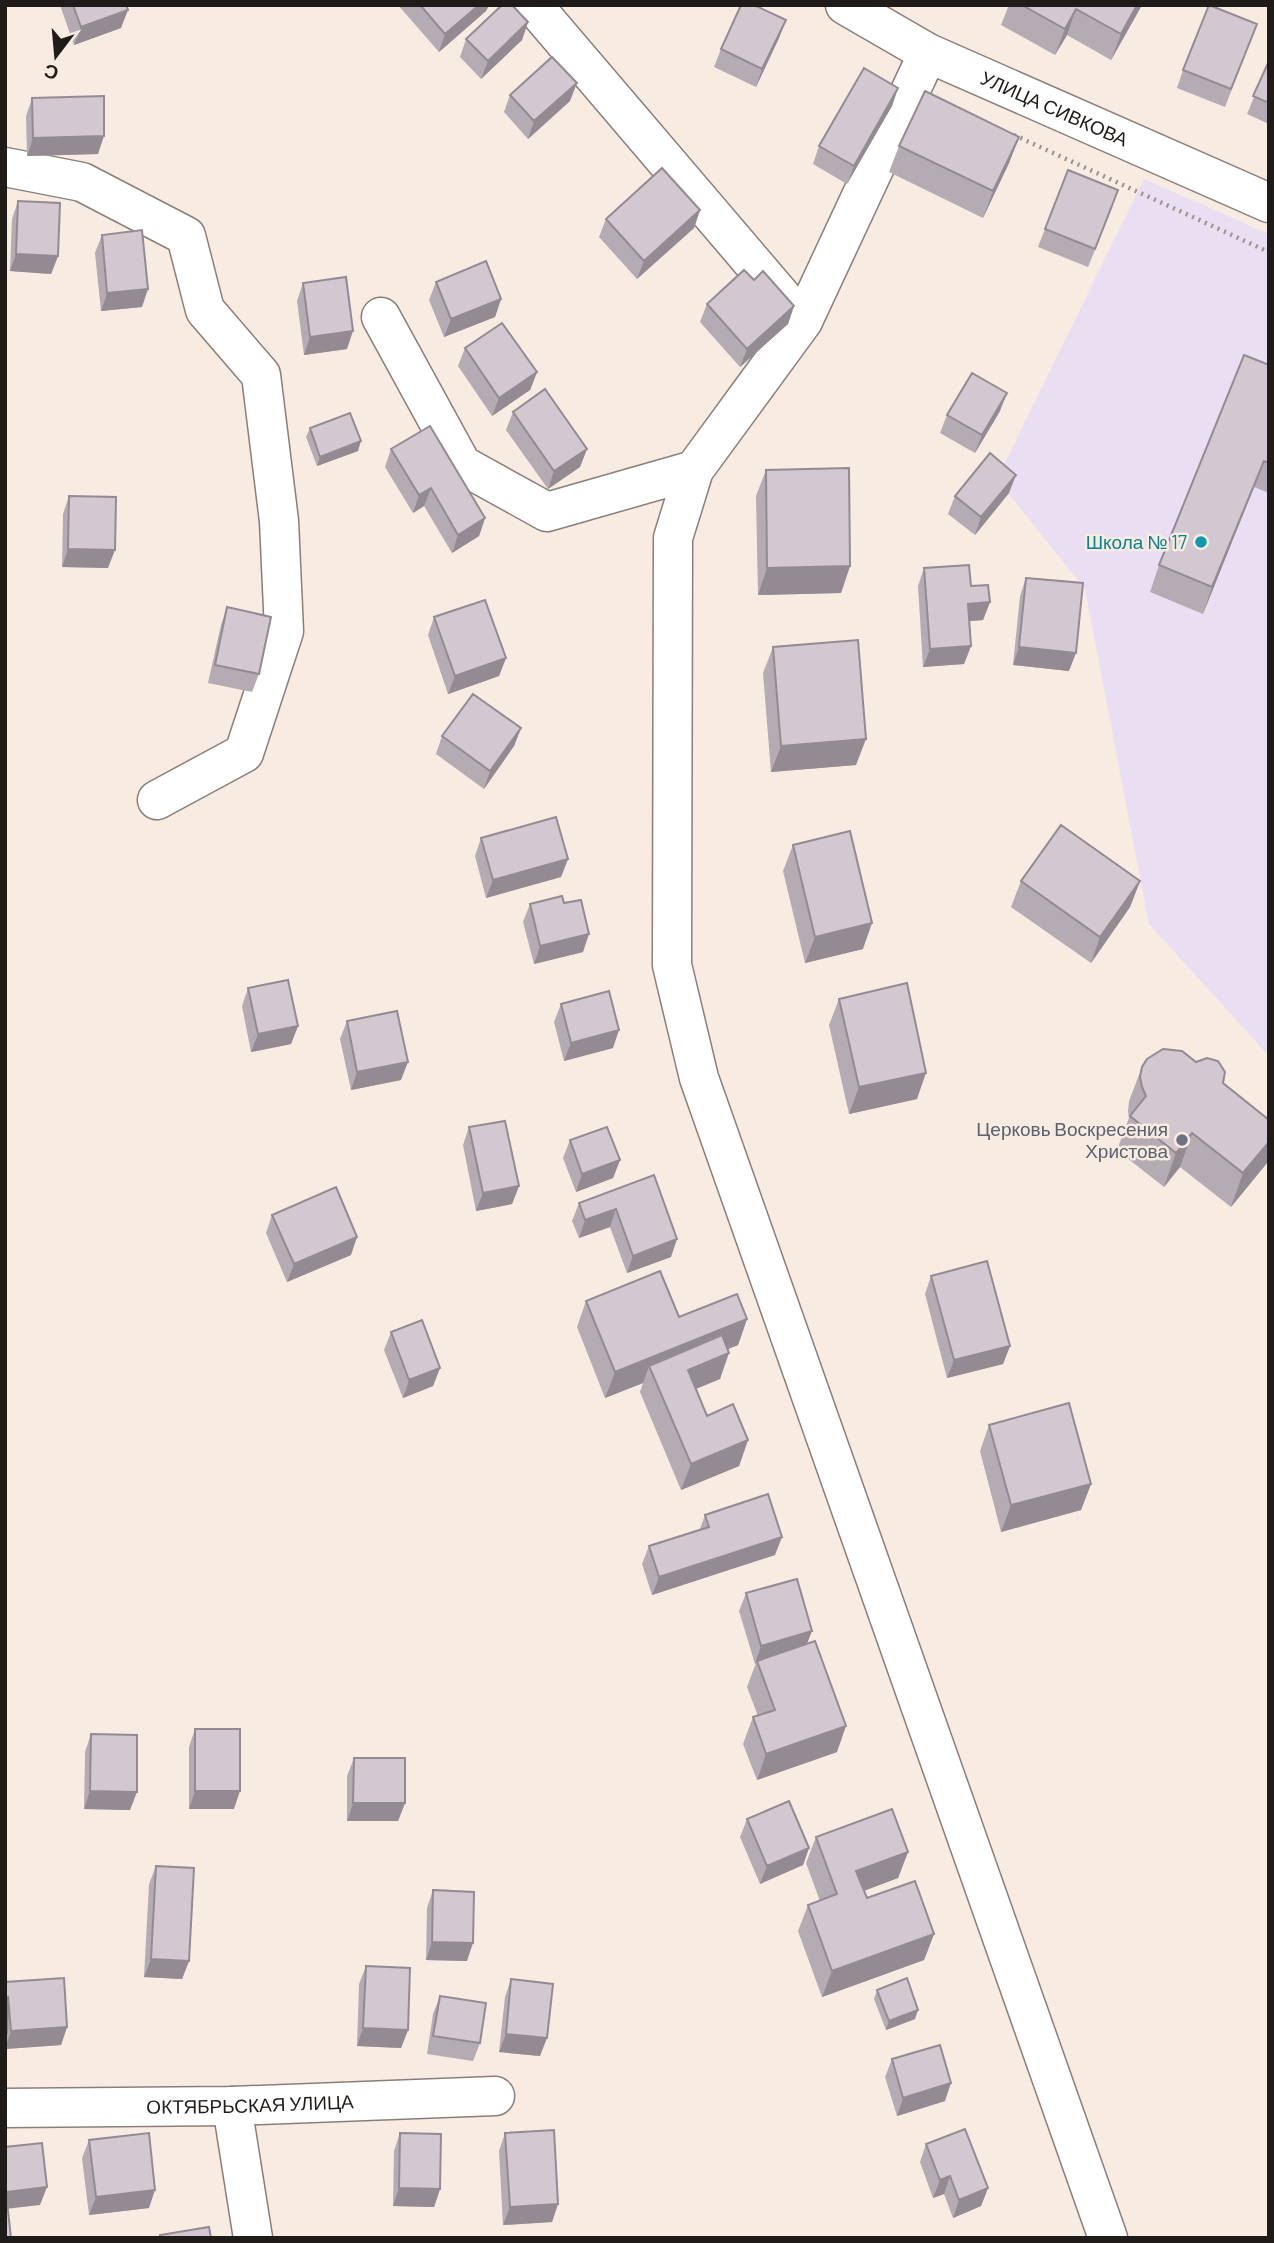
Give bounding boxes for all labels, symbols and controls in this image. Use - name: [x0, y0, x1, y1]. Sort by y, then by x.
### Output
- north arrow: [21, 21, 91, 91]
- text: С: [41, 60, 61, 86]
- street label: УЛИЦА СИВКОВА: [977, 66, 1132, 151]
- place label: Школа № 17: [1086, 530, 1187, 553]
- marker: Школа № 17: [1193, 534, 1209, 550]
- place label: Церковь Воскресения Христова: [976, 1117, 1168, 1162]
- marker: Церковь Воскресения Христова: [1174, 1132, 1190, 1148]
- street label: ОКТЯБРЬСКАЯ УЛИЦА: [146, 2089, 354, 2118]

